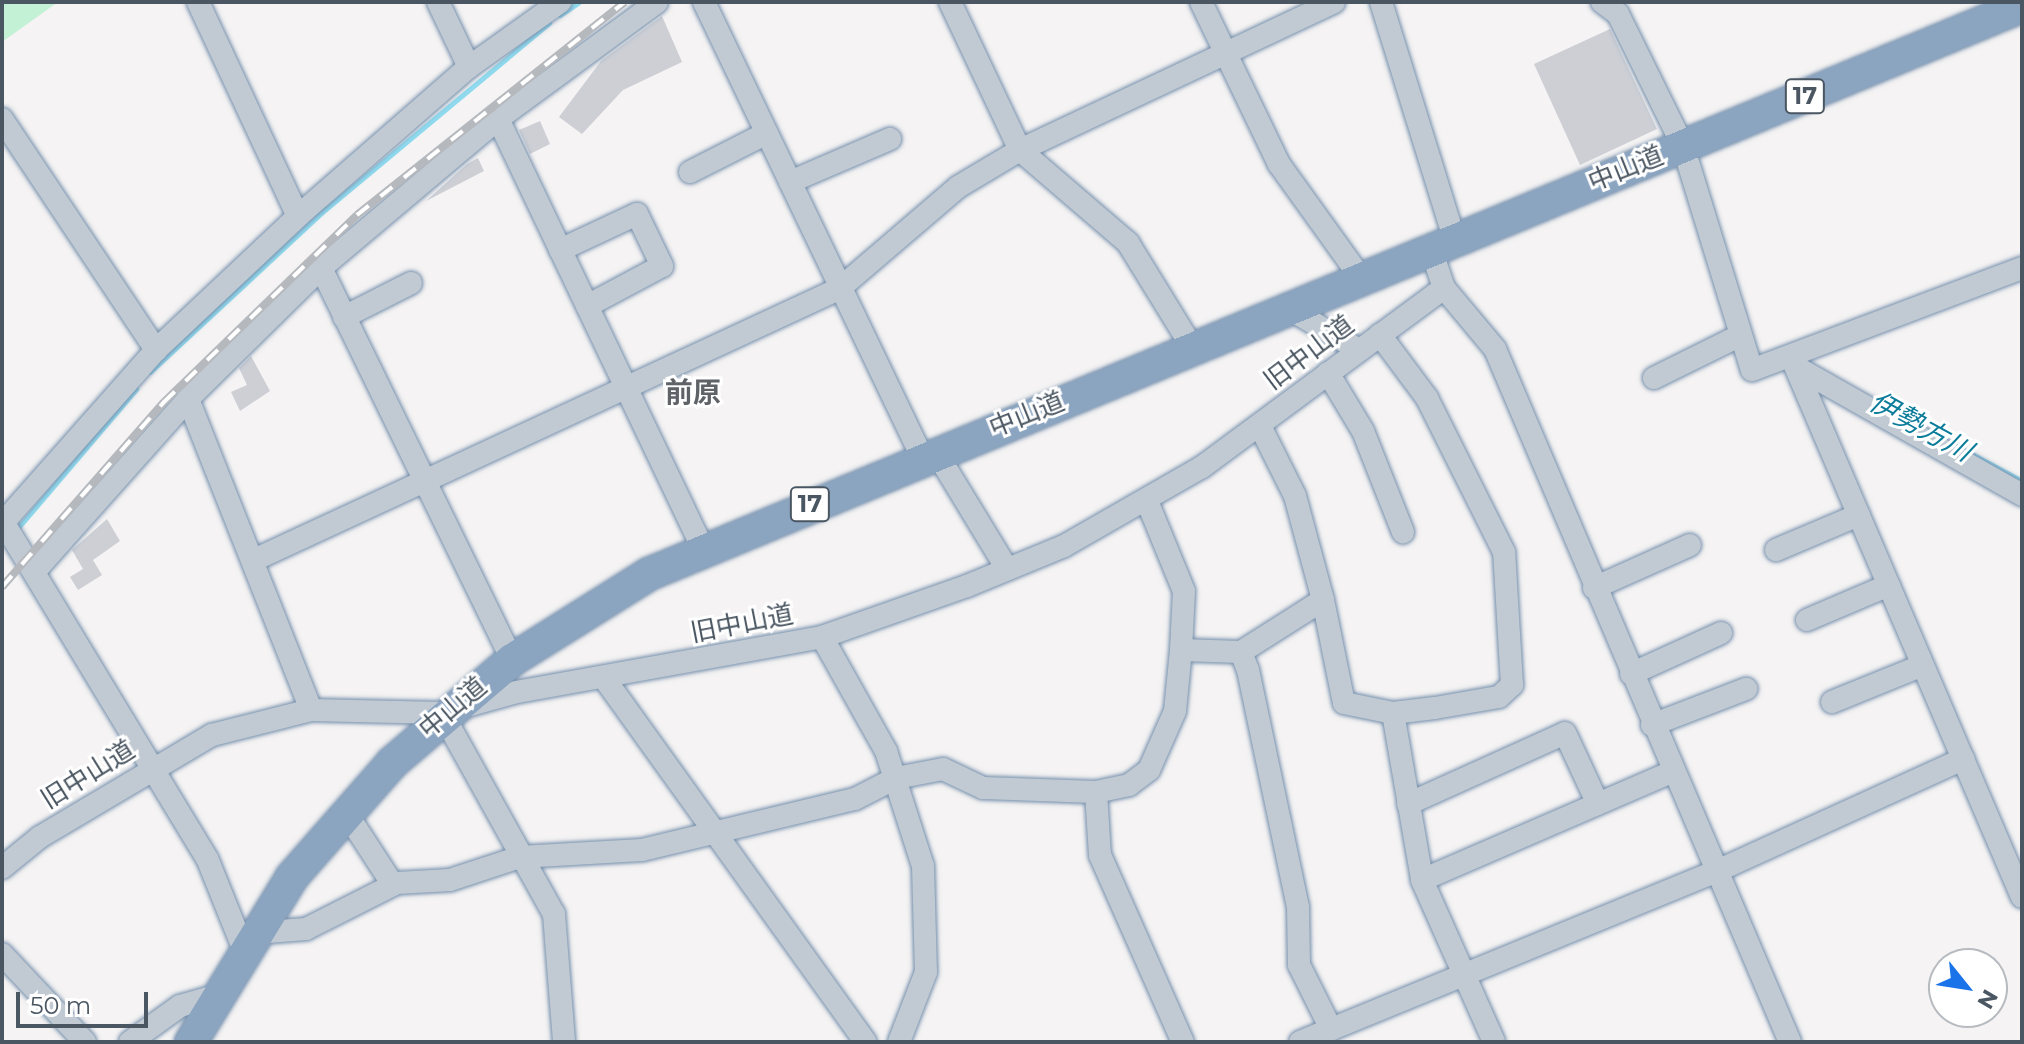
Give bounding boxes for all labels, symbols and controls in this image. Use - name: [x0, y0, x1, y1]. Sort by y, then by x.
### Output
- road number: 17: [1783, 76, 1827, 116]
- street label: 中山道: [1584, 140, 1668, 198]
- street label: 旧中山道: [1258, 309, 1360, 397]
- district label: 前原: [665, 375, 721, 409]
- water label: 伊勢方川: [1864, 384, 1978, 468]
- street label: 中山道: [985, 386, 1069, 444]
- road number: 17: [788, 484, 832, 524]
- street label: 旧中山道: [688, 599, 796, 649]
- street label: 中山道: [413, 671, 493, 745]
- street label: 旧中山道: [36, 734, 140, 816]
- north arrow: [1928, 948, 2008, 1028]
- scale bar: [20, 976, 152, 1026]
- text: N: [1971, 985, 2004, 1014]
- text: 50 m: [30, 991, 91, 1020]

